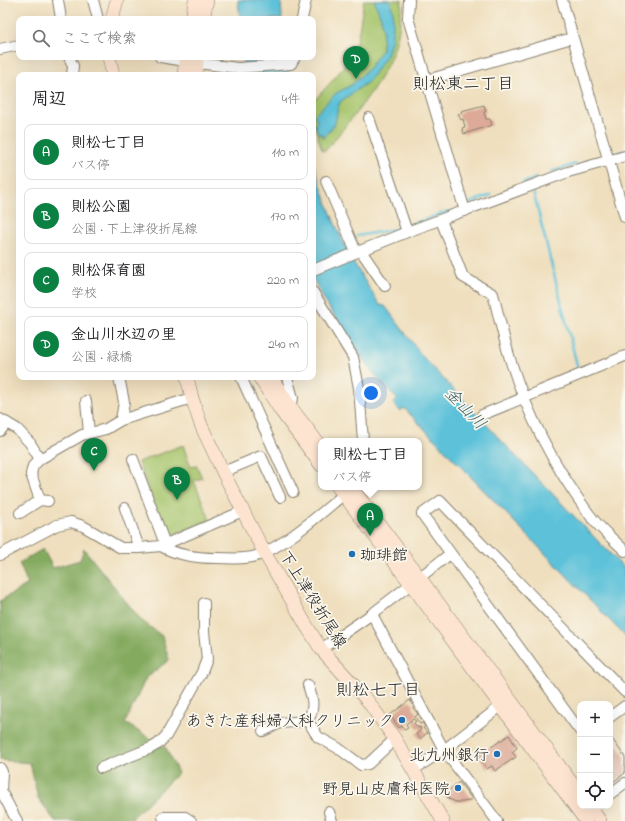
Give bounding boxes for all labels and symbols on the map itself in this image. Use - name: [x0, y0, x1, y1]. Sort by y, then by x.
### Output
- pin: D: [343, 46, 369, 79]
- district label: 則松東二丁目: [412, 72, 514, 97]
- water label: 金山川: [438, 382, 492, 436]
- your location: [361, 383, 381, 403]
- pin: C: [81, 438, 107, 471]
- pin: B: [164, 467, 190, 500]
- pin: A: [357, 503, 383, 536]
- place label: 珈琲館: [360, 544, 408, 568]
- street label: 下上津役折尾線: [272, 546, 352, 654]
- marker: 珈琲館: [347, 549, 357, 559]
- district label: 則松七丁目: [336, 678, 421, 703]
- place label: あきた産科婦人科クリニック: [186, 710, 394, 734]
- marker: あきた産科婦人科クリニック: [397, 715, 407, 725]
- place label: 北九州銀行: [409, 744, 489, 768]
- marker: 北九州銀行: [492, 749, 502, 759]
- place label: 野見山皮膚科医院: [322, 778, 450, 802]
- marker: 野見山皮膚科医院: [453, 783, 463, 793]

